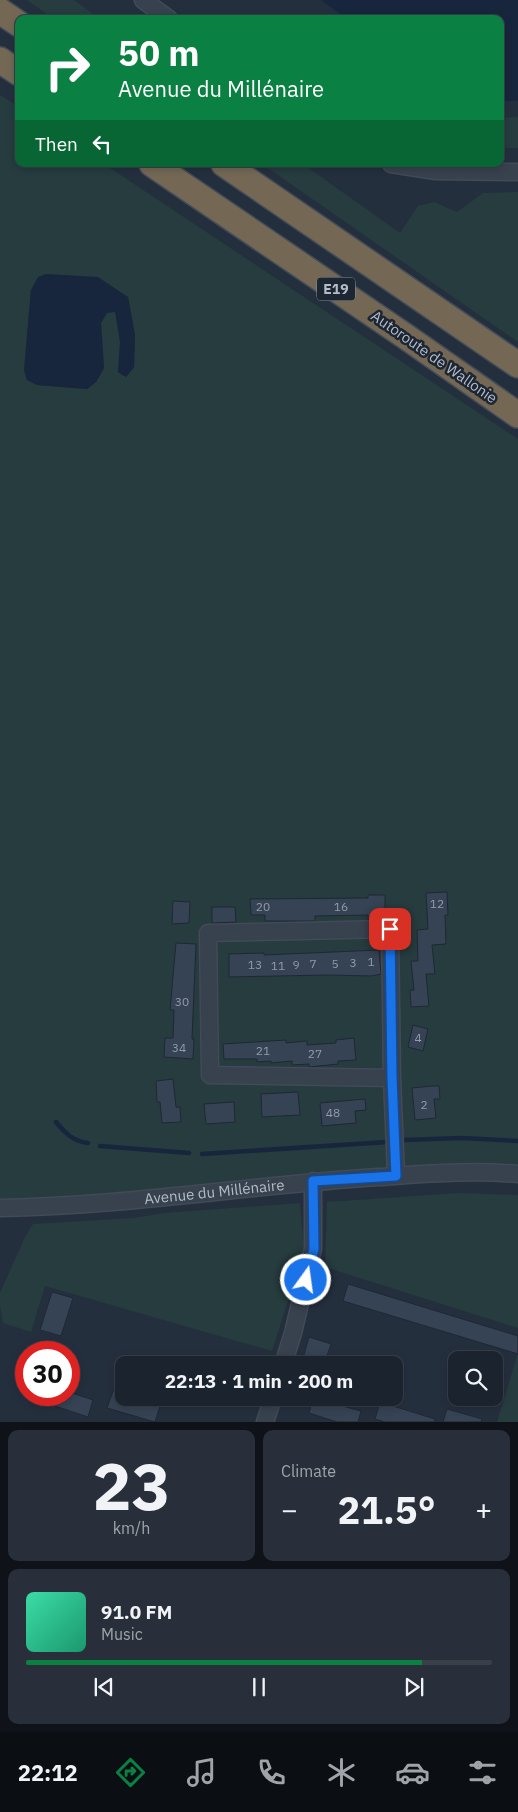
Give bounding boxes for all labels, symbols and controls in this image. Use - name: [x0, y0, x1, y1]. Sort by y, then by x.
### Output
- text: 50 m: [118, 30, 200, 76]
- icon: right: [35, 35, 100, 100]
- text: Avenue du Millénaire: [118, 74, 324, 103]
- icon: left: [88, 130, 116, 158]
- text: Then: [35, 132, 78, 156]
- road number: E19: [317, 278, 355, 300]
- street label: Autoroute de Wallonie: [367, 306, 501, 407]
- house number: 12: [430, 896, 444, 911]
- house number: 20: [256, 899, 270, 914]
- house number: 16: [334, 899, 348, 914]
- pin: [369, 908, 411, 950]
- icon: arrive: [376, 915, 404, 943]
- house number: 1: [367, 954, 375, 969]
- house number: 3: [349, 955, 357, 970]
- house number: 7: [309, 956, 317, 971]
- house number: 5: [331, 956, 339, 971]
- house number: 13: [248, 957, 262, 972]
- house number: 9: [292, 957, 300, 972]
- house number: 11: [271, 958, 285, 973]
- house number: 30: [175, 994, 189, 1009]
- house number: 4: [414, 1030, 422, 1045]
- house number: 34: [172, 1040, 186, 1055]
- house number: 21: [256, 1043, 270, 1058]
- house number: 27: [308, 1046, 322, 1061]
- house number: 2: [420, 1097, 428, 1112]
- house number: 48: [326, 1105, 340, 1120]
- street label: Avenue du Millénaire: [143, 1175, 285, 1208]
- position arrow: [279, 1253, 331, 1305]
- speed limit sign: 30: [15, 1341, 80, 1406]
- map controls: [448, 1351, 503, 1406]
- button: search: [448, 1351, 503, 1406]
- text: 22:13 · 1 min · 200 m: [165, 1369, 353, 1393]
- text: 23: [92, 1443, 171, 1528]
- text: Climate: [281, 1461, 336, 1481]
- text: 21.5°: [337, 1485, 436, 1534]
- text: −: [281, 1491, 298, 1528]
- text: +: [475, 1491, 492, 1528]
- text: km/h: [113, 1518, 150, 1538]
- text: 91.0 FM: [101, 1600, 172, 1624]
- text: Music: [101, 1624, 143, 1644]
- icon: previous: [90, 1673, 118, 1701]
- icon: pause: [245, 1673, 273, 1701]
- icon: next: [400, 1673, 428, 1701]
- icon: directions: [113, 1755, 148, 1790]
- icon: music: [184, 1755, 219, 1790]
- icon: phone: [254, 1755, 289, 1790]
- icon: climate: [324, 1755, 359, 1790]
- icon: car: [395, 1755, 430, 1790]
- icon: filters: [465, 1755, 500, 1790]
- text: 22:12: [18, 1758, 78, 1787]

